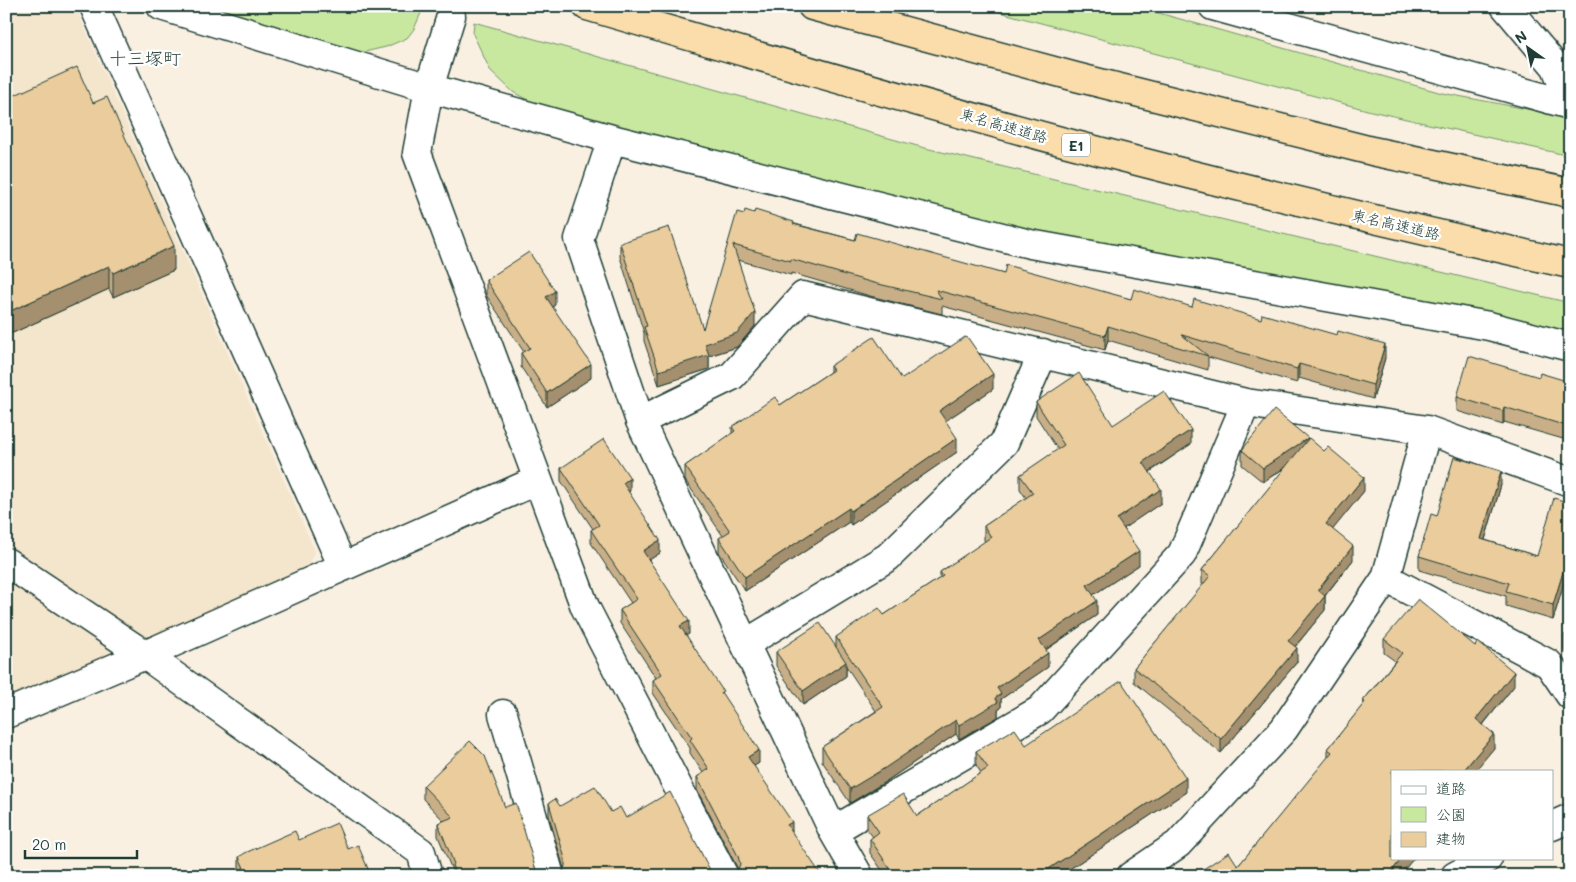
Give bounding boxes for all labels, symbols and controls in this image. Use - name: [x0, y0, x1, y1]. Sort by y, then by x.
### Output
- north arrow: [1504, 22, 1554, 72]
- text: N: [1511, 26, 1530, 48]
- district label: 十三塚町: [109, 46, 181, 70]
- street label: 東名高速道路: [958, 103, 1050, 147]
- road number: E1: [1062, 134, 1090, 156]
- street label: 東名高速道路: [1350, 204, 1442, 244]
- legend: [1391, 770, 1554, 860]
- text: 道路: [1436, 778, 1466, 798]
- text: 公園: [1436, 804, 1466, 824]
- scale bar: [25, 827, 138, 859]
- text: 建物: [1436, 828, 1466, 848]
- text: 20 m: [32, 834, 66, 854]

